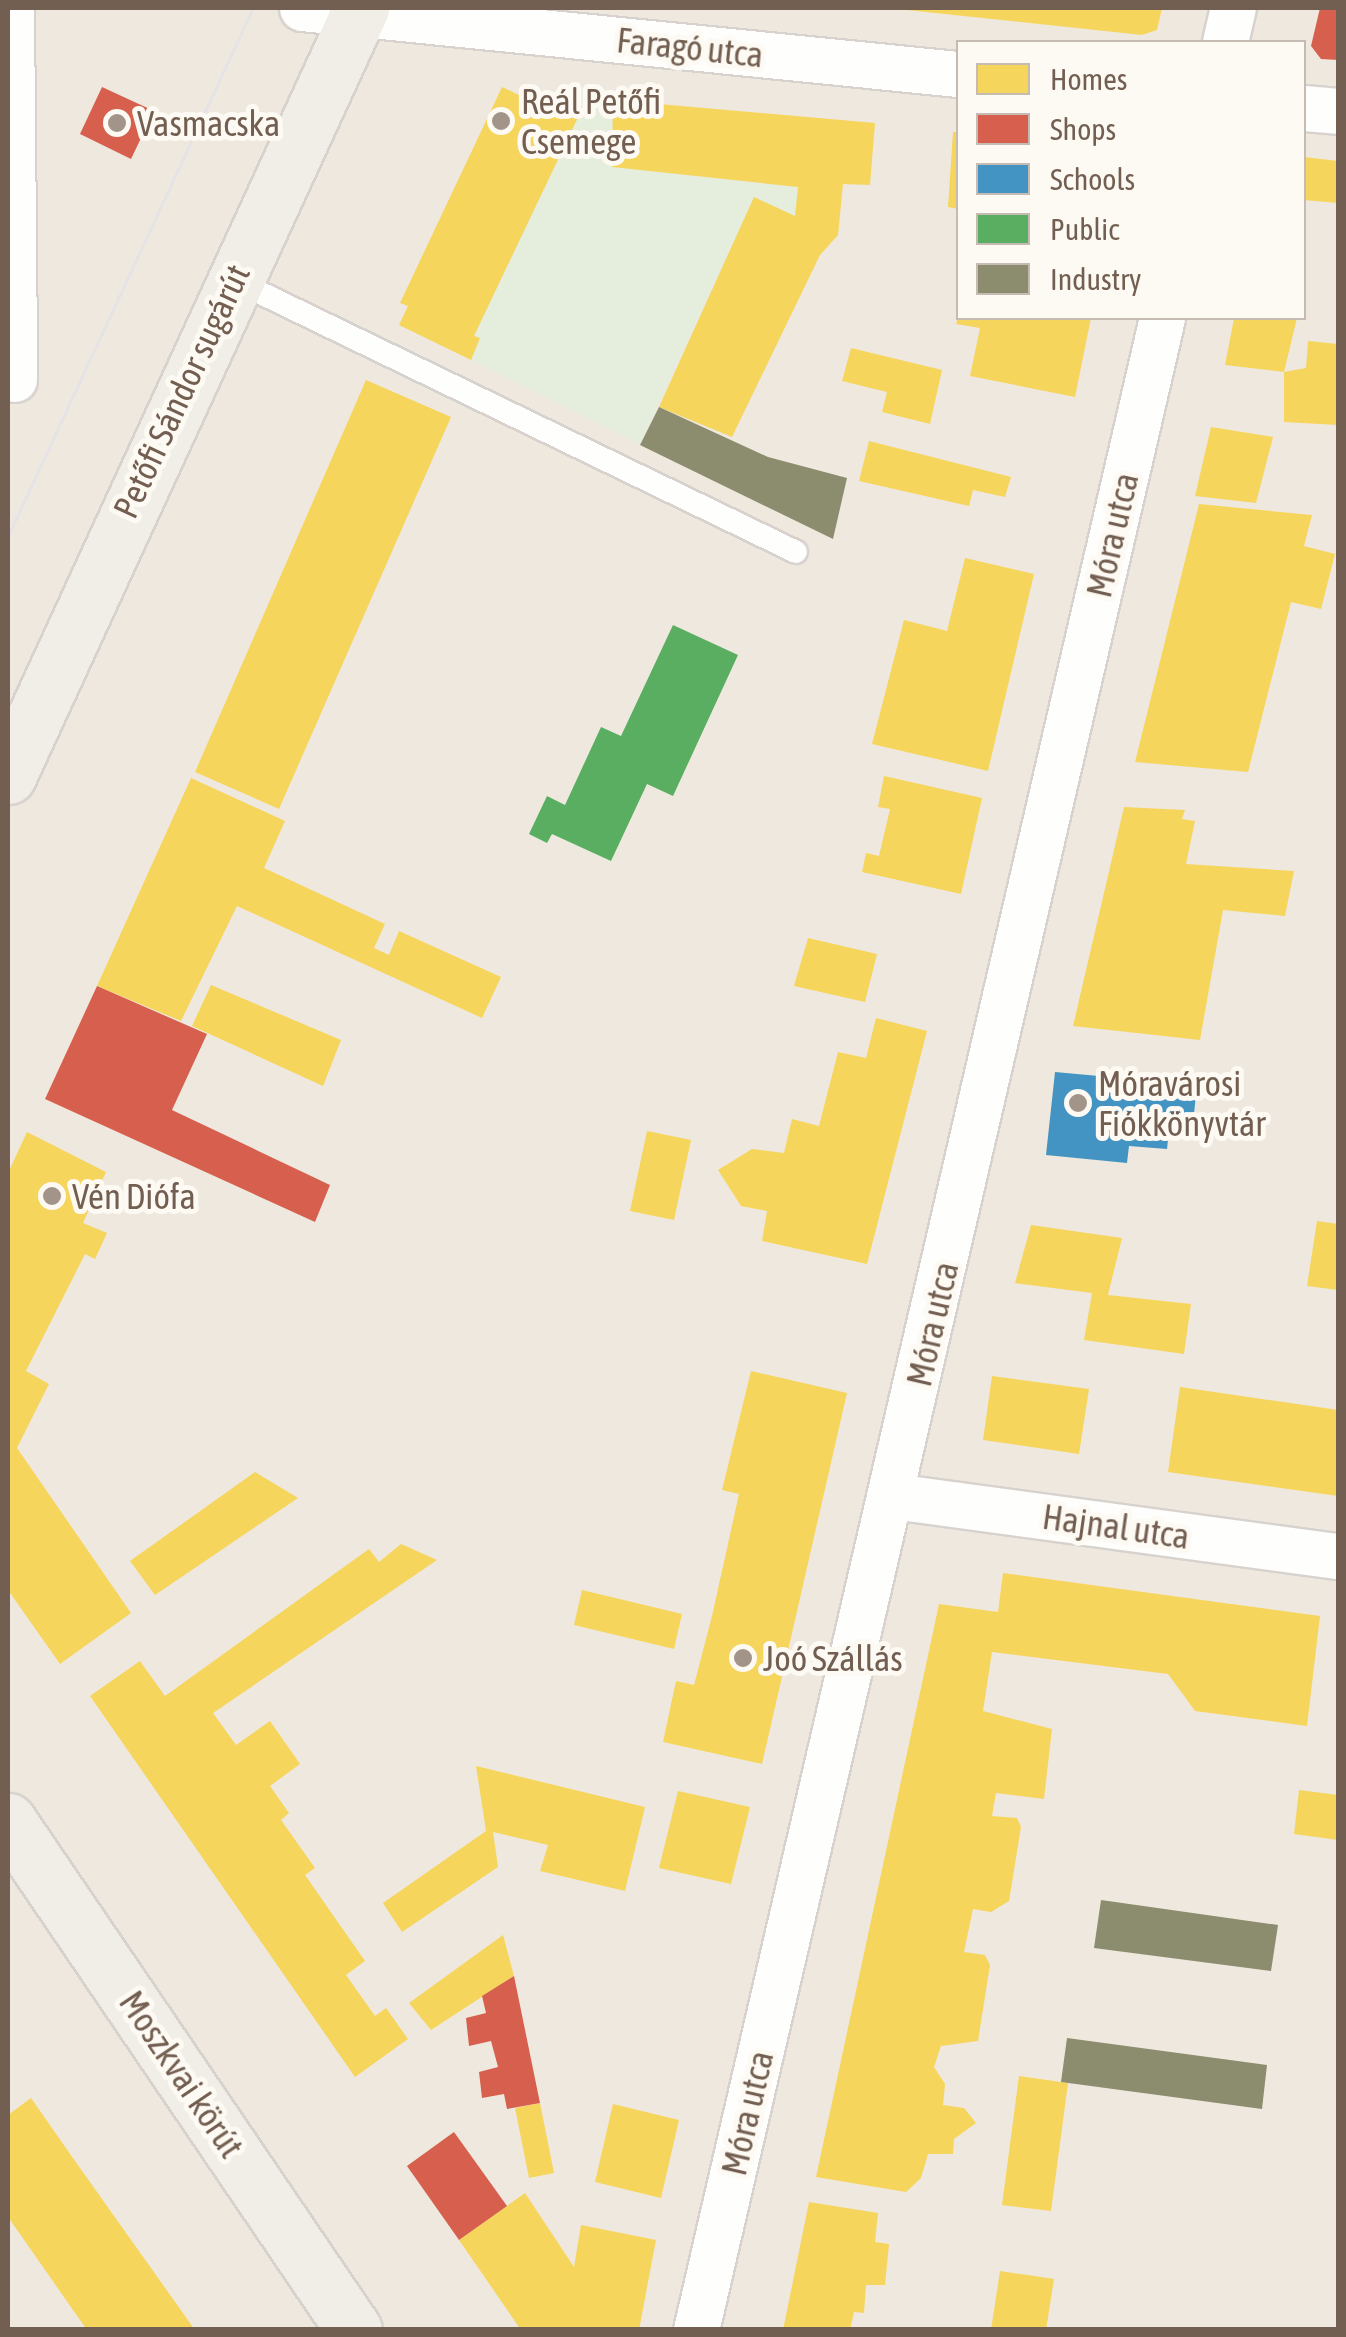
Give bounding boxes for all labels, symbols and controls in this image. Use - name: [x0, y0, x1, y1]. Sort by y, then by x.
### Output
- street label: Faragó utca: [615, 18, 765, 76]
- legend: [956, 40, 1306, 320]
- text: Homes: [1050, 62, 1127, 96]
- place label: Reál Petőfi Csemege: [521, 80, 661, 162]
- place label: Vasmacska: [137, 102, 280, 144]
- marker: Reál Petőfi Csemege: [490, 110, 512, 132]
- marker: Vasmacska: [106, 112, 128, 134]
- text: Shops: [1050, 112, 1116, 146]
- text: Schools: [1050, 162, 1135, 196]
- text: Public: [1050, 212, 1119, 246]
- street label: Petőfi Sándor sugárút: [104, 258, 258, 524]
- text: Industry: [1050, 262, 1141, 296]
- street label: Móra utca: [1077, 469, 1147, 601]
- place label: Móravárosi Fiókkönyvtár: [1098, 1062, 1266, 1144]
- marker: Móravárosi Fiókkönyvtár: [1067, 1092, 1089, 1114]
- place label: Vén Diófa: [72, 1175, 196, 1217]
- marker: Vén Diófa: [41, 1185, 63, 1207]
- street label: Móra utca: [897, 1258, 967, 1390]
- street label: Hajnal utca: [1040, 1495, 1192, 1557]
- place label: Joó Szállás: [763, 1637, 903, 1679]
- marker: Joó Szállás: [732, 1647, 754, 1669]
- street label: Moszkvai körút: [111, 1983, 253, 2165]
- street label: Móra utca: [712, 2047, 782, 2179]

